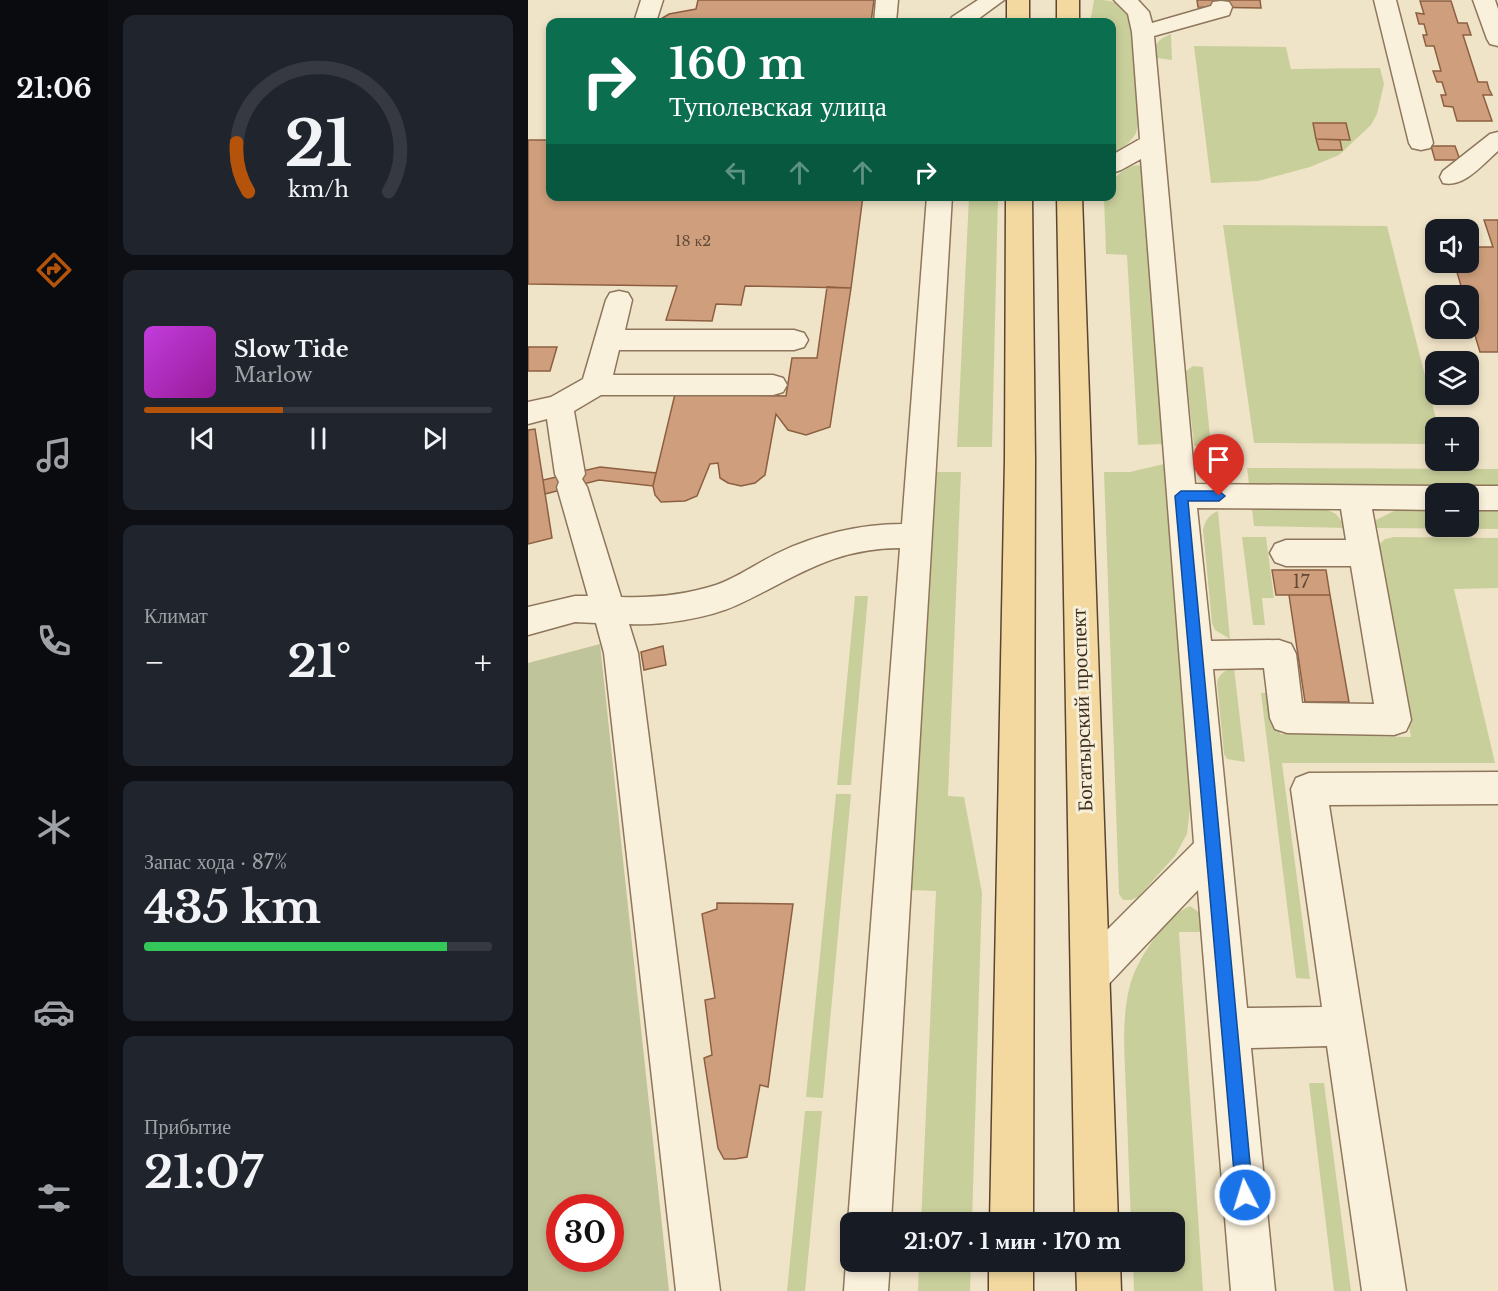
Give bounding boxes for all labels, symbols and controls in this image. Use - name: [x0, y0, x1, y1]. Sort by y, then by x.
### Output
- text: 160 m: [669, 38, 805, 90]
- icon: right: [570, 42, 648, 120]
- text: 21:06: [16, 72, 92, 105]
- text: Туполевская улица: [669, 90, 887, 123]
- text: 21: [284, 105, 352, 183]
- icon: left: [720, 156, 753, 189]
- icon: ahead: [783, 156, 816, 189]
- icon: ahead: [846, 156, 879, 189]
- icon: right: [909, 156, 942, 189]
- text: km/h: [288, 176, 349, 203]
- map controls: [1425, 219, 1479, 537]
- button: sound: [1425, 219, 1479, 273]
- house number: 18 к2: [675, 231, 711, 250]
- icon: directions: [33, 249, 75, 291]
- button: search: [1425, 285, 1479, 339]
- text: Slow Tide: [234, 336, 349, 363]
- button: layers: [1425, 351, 1479, 405]
- text: Marlow: [234, 363, 313, 387]
- button: +: [1425, 417, 1479, 471]
- icon: previous: [186, 422, 219, 455]
- icon: pause: [302, 422, 335, 455]
- icon: next: [418, 422, 451, 455]
- icon: music: [33, 434, 75, 476]
- pin: [1193, 434, 1244, 496]
- icon: arrive: [1202, 443, 1235, 476]
- button: −: [1425, 483, 1479, 537]
- house number: 17: [1292, 571, 1310, 593]
- text: Климат: [144, 604, 208, 628]
- street label: Богатырский проспект: [1065, 608, 1099, 812]
- icon: phone: [33, 620, 75, 662]
- text: 21°: [287, 633, 351, 689]
- text: −: [144, 642, 165, 683]
- text: +: [474, 642, 492, 683]
- icon: climate: [33, 806, 75, 848]
- text: Запас хода · 87%: [144, 850, 287, 874]
- text: 435 km: [144, 879, 321, 935]
- icon: car: [33, 991, 75, 1033]
- text: Прибытие: [144, 1115, 231, 1139]
- text: 21:07: [144, 1144, 263, 1200]
- position arrow: [1213, 1163, 1277, 1227]
- icon: filters: [33, 1177, 75, 1219]
- speed limit sign: 30: [546, 1194, 624, 1272]
- text: 21:07 · 1 мин · 170 m: [904, 1228, 1121, 1255]

